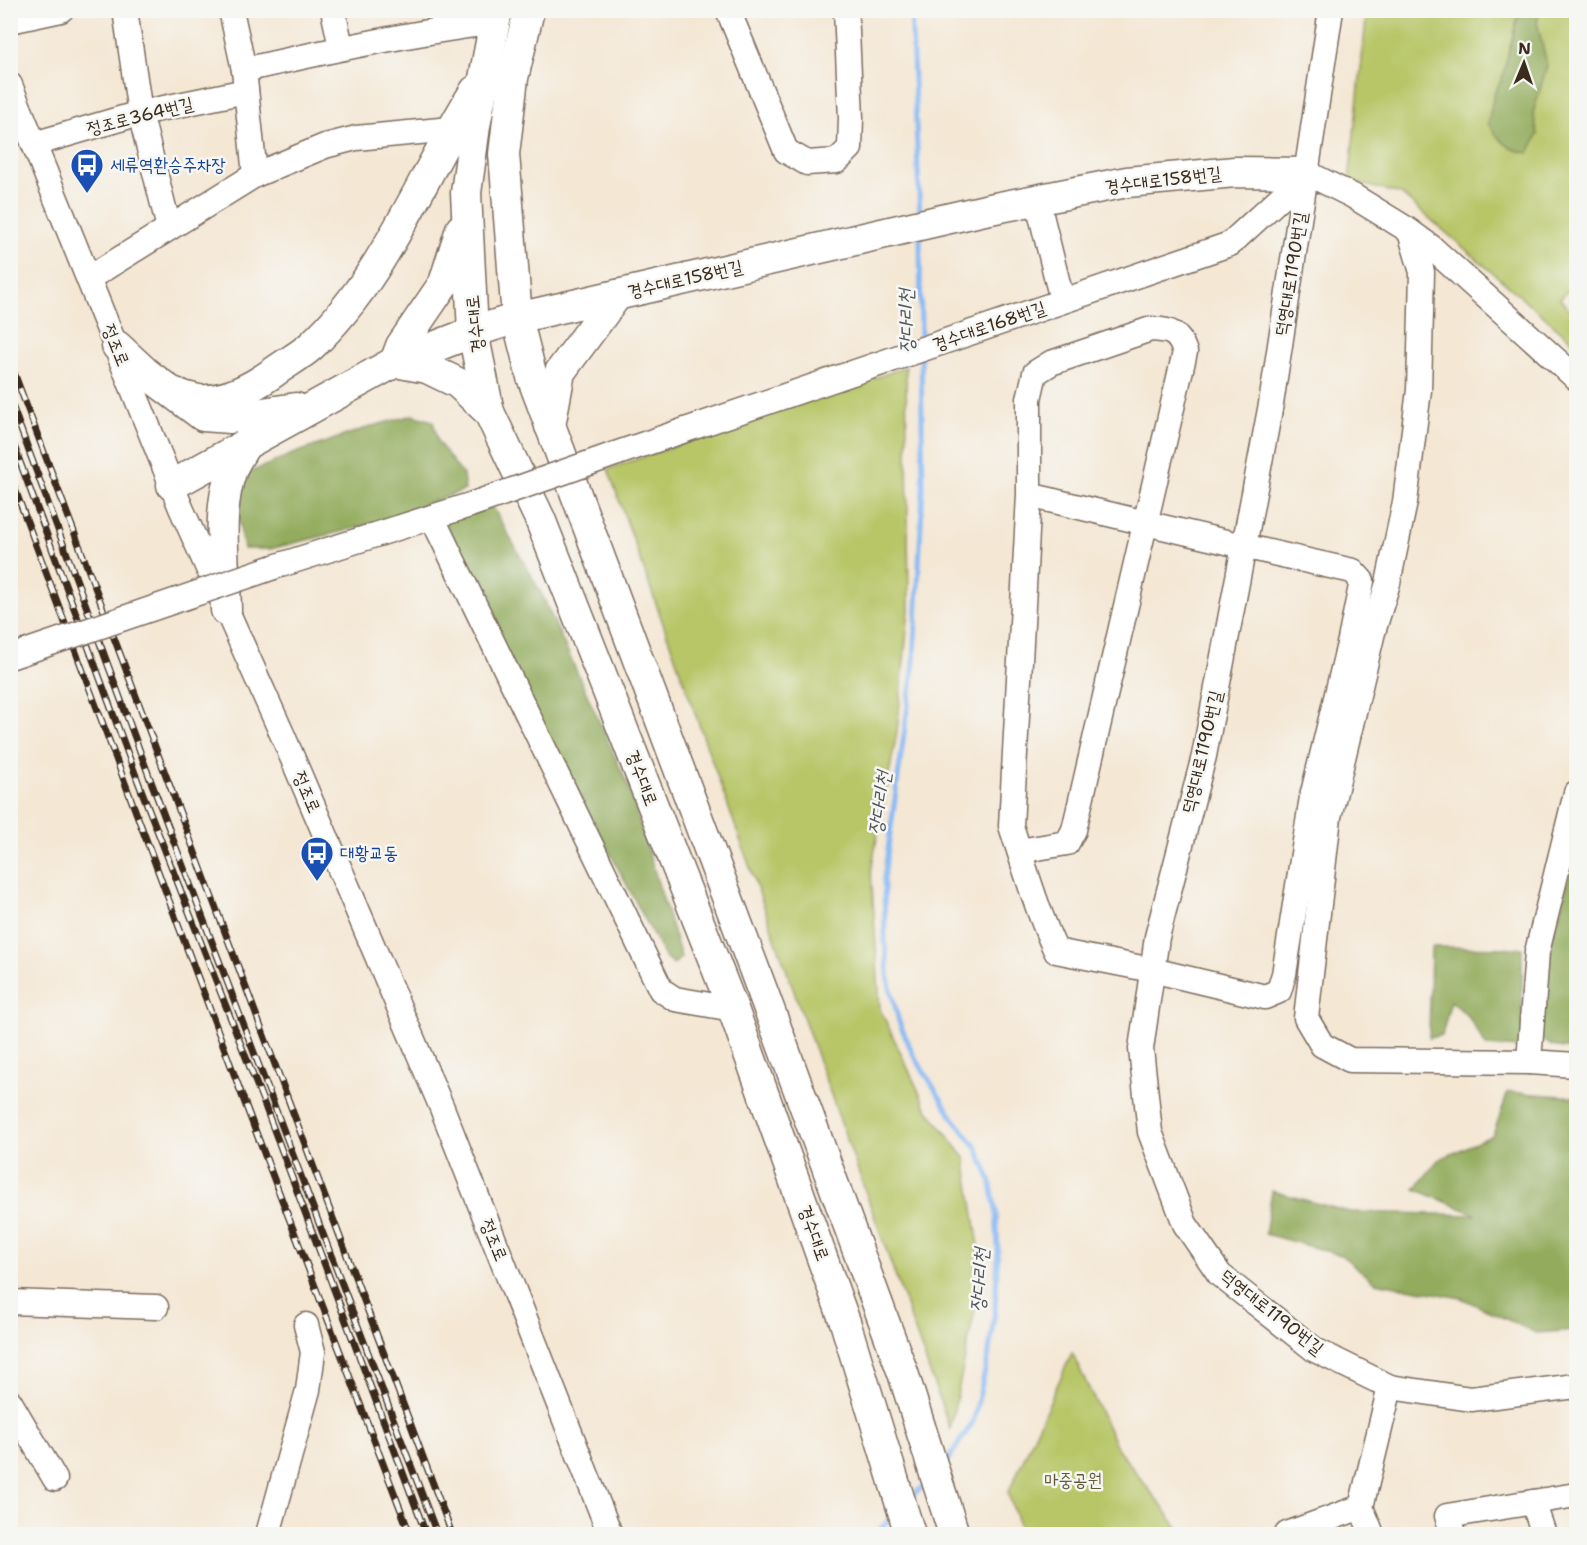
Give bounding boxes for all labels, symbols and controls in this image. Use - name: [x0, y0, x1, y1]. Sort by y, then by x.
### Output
- north arrow: [1494, 33, 1554, 93]
- text: N: [1518, 38, 1531, 59]
- street label: 정조로364번길: [84, 91, 196, 141]
- bus stop icon: 세류역환승주차장: [69, 147, 105, 194]
- place label: 세류역환승주차장: [110, 153, 226, 177]
- street label: 경수대로158번길: [1103, 161, 1223, 199]
- street label: 덕영대로1190번길: [1269, 210, 1313, 338]
- street label: 경수대로158번길: [625, 254, 745, 304]
- water label: 장다리천: [892, 287, 920, 353]
- street label: 경수대로: [460, 294, 490, 354]
- street label: 경수대로168번길: [929, 295, 1049, 357]
- street label: 정조로: [97, 320, 135, 370]
- street label: 덕영대로1190번길: [1176, 688, 1228, 816]
- street label: 경수대로: [620, 747, 664, 809]
- street label: 정조로: [287, 767, 327, 817]
- water label: 장다리천: [862, 767, 897, 837]
- bus stop icon: 대황교동: [299, 835, 335, 882]
- place label: 대황교동: [340, 841, 398, 865]
- street label: 경수대로: [793, 1202, 835, 1264]
- street label: 정조로: [475, 1215, 513, 1265]
- water label: 장다리천: [964, 1245, 994, 1313]
- street label: 덕영대로1190번길: [1215, 1264, 1329, 1360]
- park label: 마중공원: [1044, 1468, 1102, 1492]

